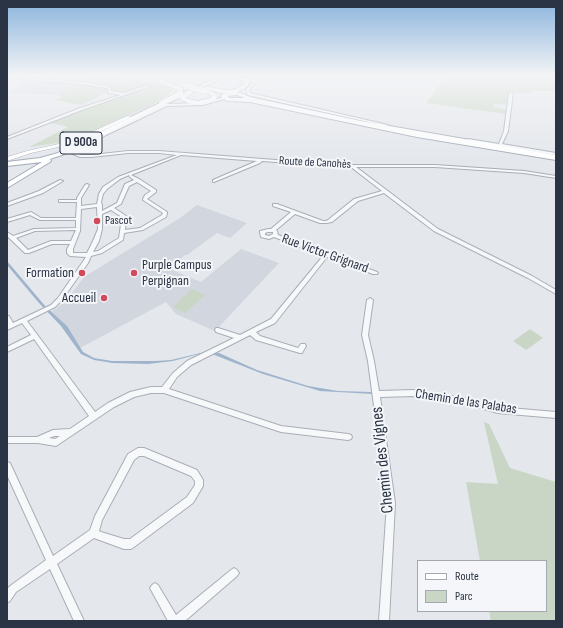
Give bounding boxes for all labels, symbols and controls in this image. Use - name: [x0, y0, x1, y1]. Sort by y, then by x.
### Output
- road number: D 900a: [60, 132, 102, 154]
- street label: Route de Canohès: [279, 154, 351, 172]
- place label: Pascot: [105, 214, 132, 228]
- marker: Pascot: [92, 216, 102, 226]
- street label: Rue Victor Grignard: [279, 231, 371, 277]
- place label: Purple Campus Perpignan: [142, 257, 212, 290]
- place label: Formation: [26, 265, 74, 281]
- marker: Formation: [77, 268, 87, 278]
- marker: Purple Campus Perpignan: [129, 268, 139, 278]
- place label: Accueil: [62, 290, 96, 306]
- marker: Accueil: [99, 293, 109, 303]
- street label: Chemin de las Palabas: [414, 386, 518, 418]
- street label: Chemin des Vignes: [367, 406, 399, 514]
- legend: [417, 560, 547, 612]
- text: Route: [455, 569, 479, 584]
- text: Parc: [455, 589, 473, 604]

